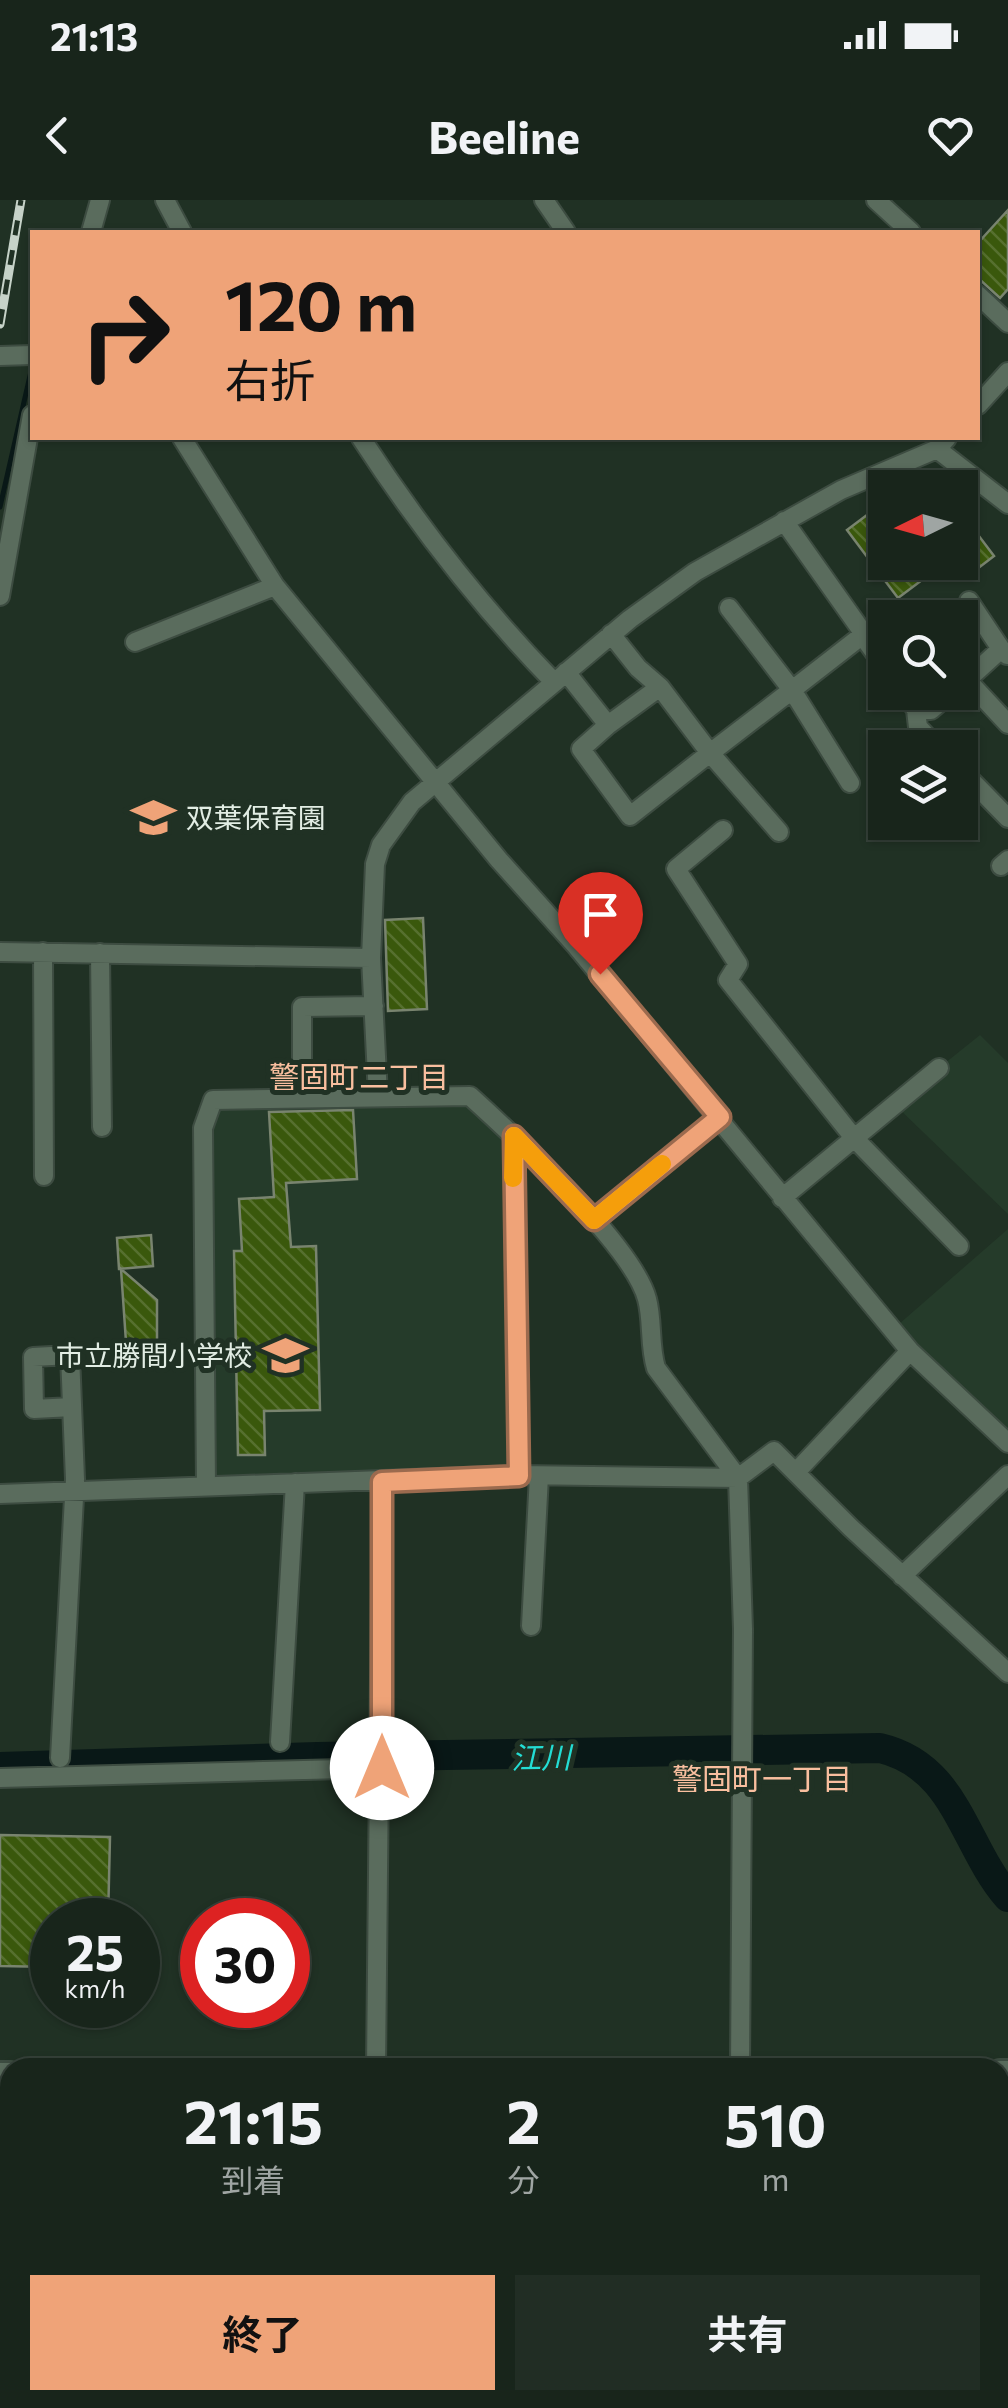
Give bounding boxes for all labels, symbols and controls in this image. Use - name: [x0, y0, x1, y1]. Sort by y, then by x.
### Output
- text: 21:13: [50, 12, 138, 59]
- icon: back: [30, 108, 85, 163]
- text: Beeline: [428, 108, 580, 163]
- icon: heart: [923, 108, 978, 163]
- text: 120 m: [225, 260, 417, 345]
- icon: right: [60, 270, 190, 400]
- text: 右折: [225, 351, 315, 406]
- north arrow: [868, 470, 978, 580]
- map controls: [868, 470, 978, 840]
- button: search: [868, 600, 978, 710]
- button: layers: [868, 730, 978, 840]
- school or university icon: 双葉保育園: [129, 793, 177, 841]
- place label: 双葉保育園: [186, 800, 326, 834]
- pin: [558, 872, 643, 975]
- icon: arrive: [573, 887, 628, 942]
- district label: 警固町二丁目: [269, 1057, 449, 1094]
- school or university icon: 市立勝間小学校: [261, 1331, 309, 1379]
- place label: 市立勝間小学校: [56, 1338, 252, 1372]
- position arrow: [330, 1716, 434, 1820]
- water label: 江川: [511, 1737, 574, 1775]
- district label: 警固町一丁目: [672, 1759, 852, 1796]
- speed limit sign: 30: [180, 1898, 310, 2028]
- text: 25: [66, 1920, 124, 1981]
- text: km/h: [65, 1973, 125, 2003]
- text: 21:15: [184, 2083, 323, 2156]
- text: 2: [507, 2083, 541, 2156]
- text: 510: [724, 2086, 826, 2159]
- text: m: [761, 2158, 789, 2198]
- text: 到着: [221, 2159, 285, 2199]
- text: 分: [508, 2159, 540, 2199]
- button: 終了: [30, 2275, 495, 2390]
- button: 共有: [515, 2275, 980, 2390]

